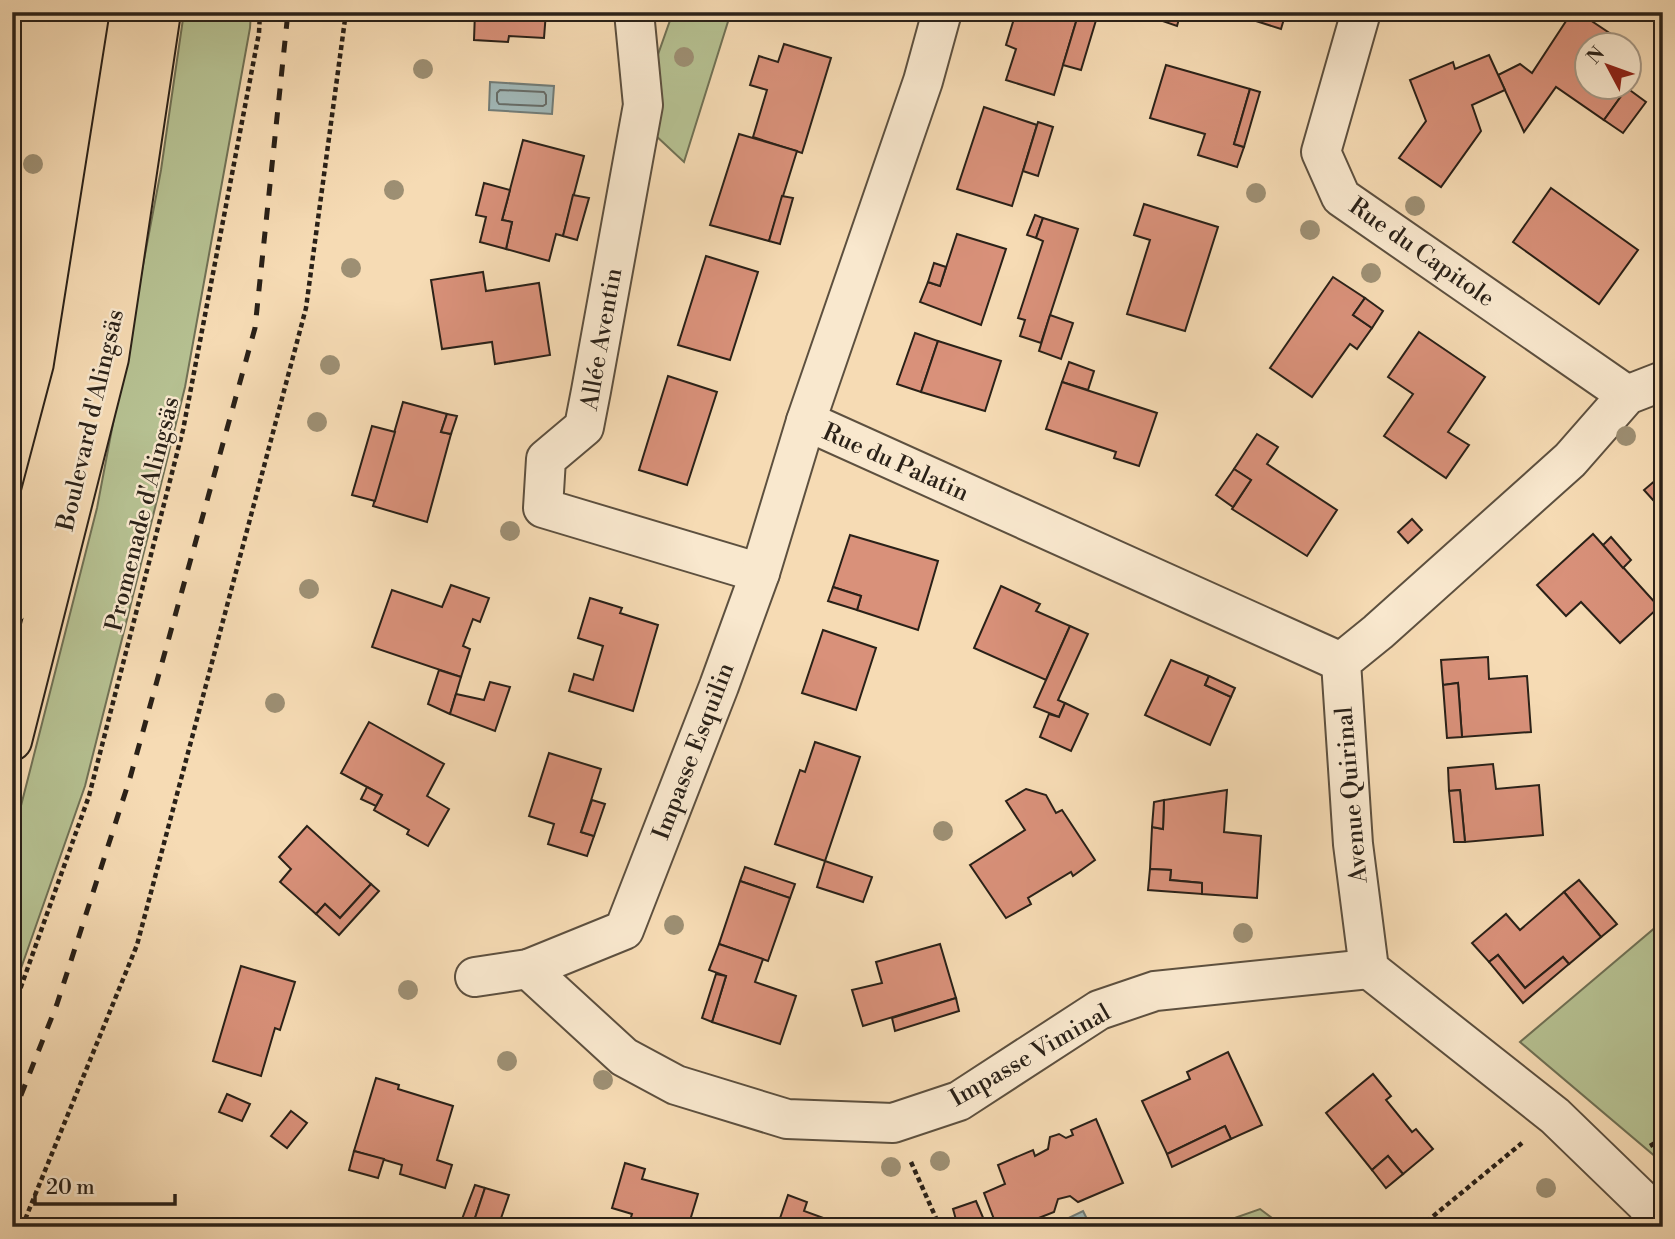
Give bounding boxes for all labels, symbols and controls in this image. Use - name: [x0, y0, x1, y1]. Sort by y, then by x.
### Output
- north arrow: [1574, 32, 1644, 102]
- text: N: [1582, 42, 1610, 69]
- street label: Rue du Capitole: [1343, 192, 1500, 314]
- street label: Allée Aventin: [575, 266, 629, 414]
- street label: Boulevard d'Alingsäs: [51, 307, 131, 535]
- street label: Promenade d'Alingsäs: [99, 394, 187, 635]
- street label: Rue du Palatin: [818, 417, 973, 509]
- street label: Impasse Esquilin: [646, 659, 741, 844]
- street label: Avenue Quirinal: [1329, 706, 1375, 885]
- street label: Impasse Viminal: [945, 998, 1116, 1114]
- scale bar: [35, 1162, 175, 1206]
- text: 20 m: [46, 1175, 95, 1201]

